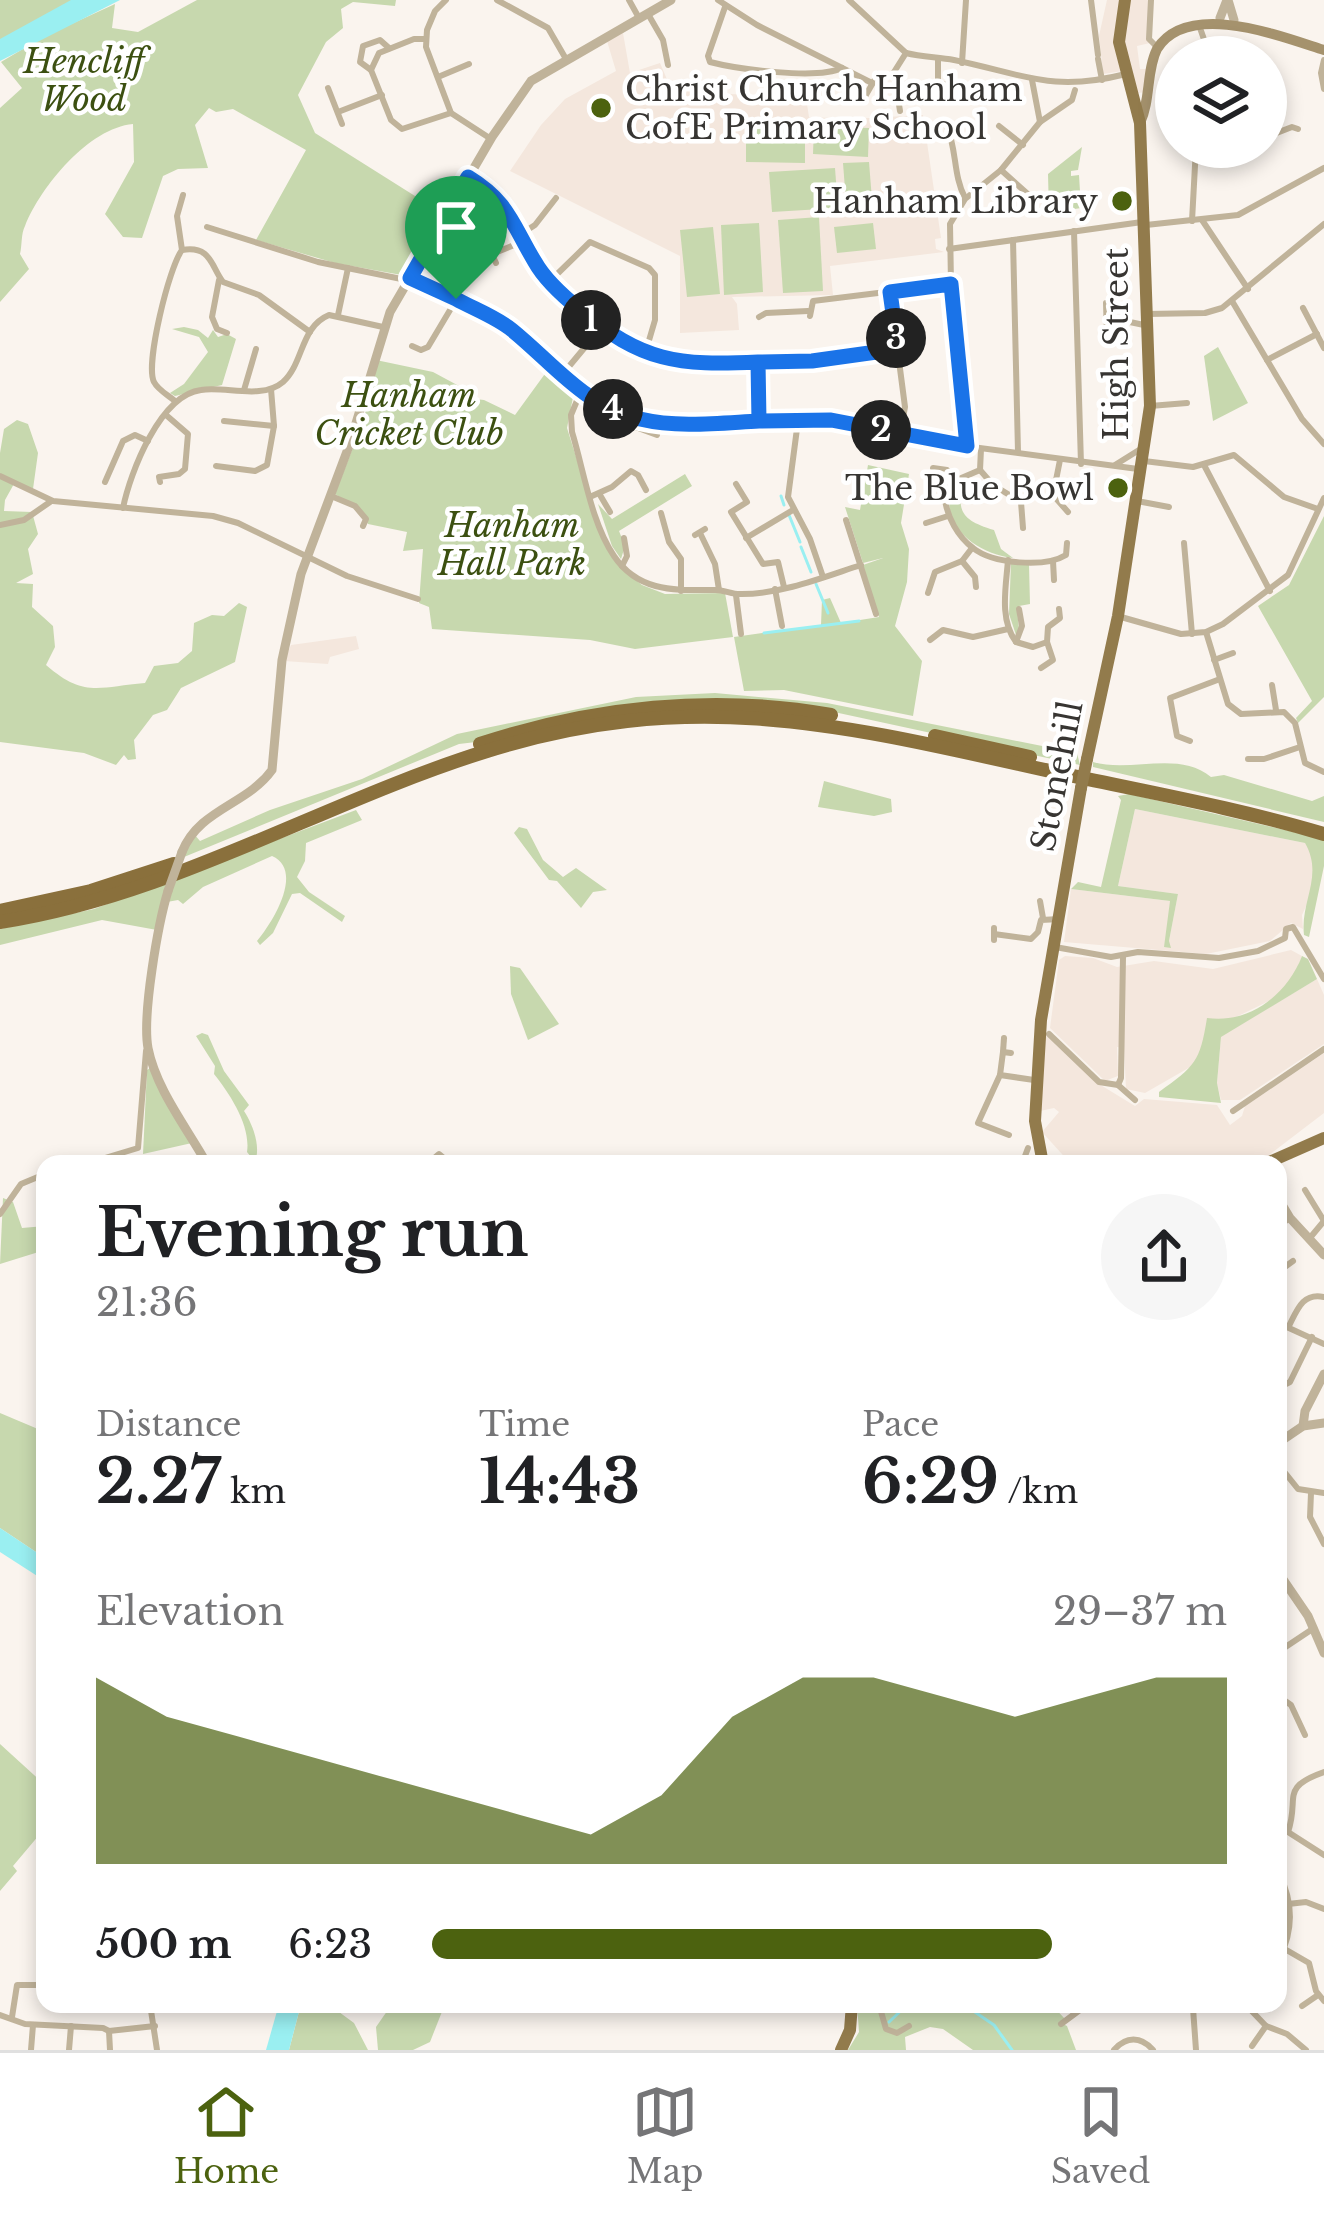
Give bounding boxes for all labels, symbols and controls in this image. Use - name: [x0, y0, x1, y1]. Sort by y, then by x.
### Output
- map controls: [1155, 36, 1287, 168]
- button: layers: [1155, 36, 1287, 168]
- park label: Hencliff Wood: [22, 41, 152, 120]
- place label: Christ Church Hanham CofE Primary School: [625, 69, 1023, 148]
- marker: Christ Church Hanham CofE Primary School: [588, 95, 614, 121]
- pin: [405, 176, 507, 299]
- place label: Hanham Library: [813, 181, 1098, 222]
- marker: Hanham Library: [1109, 188, 1135, 214]
- icon: arrive: [423, 194, 489, 260]
- street label: High Street: [1096, 247, 1137, 440]
- pin: 1: [561, 290, 621, 350]
- text: 1: [584, 299, 598, 340]
- pin: 3: [866, 308, 926, 368]
- text: 3: [885, 317, 907, 358]
- park label: Hanham Cricket Club: [314, 375, 504, 454]
- pin: 4: [583, 379, 643, 439]
- text: 4: [602, 388, 624, 429]
- pin: 2: [851, 400, 911, 460]
- text: 2: [870, 409, 892, 450]
- place label: The Blue Bowl: [845, 468, 1094, 509]
- marker: The Blue Bowl: [1105, 475, 1131, 501]
- park label: Hanham Hall Park: [437, 505, 586, 584]
- street label: Stonehill: [1022, 697, 1092, 855]
- text: Evening run: [96, 1192, 529, 1274]
- button: share: [1101, 1194, 1227, 1320]
- text: 21:36: [96, 1278, 198, 1327]
- text: Distance: [96, 1404, 242, 1445]
- text: Time: [479, 1404, 570, 1445]
- text: Pace: [862, 1404, 939, 1445]
- text: 2.27: [96, 1445, 221, 1519]
- text: 14:43: [479, 1445, 640, 1519]
- text: 6:29: [862, 1445, 999, 1519]
- text: km: [221, 1471, 286, 1512]
- text: /km: [999, 1471, 1078, 1512]
- text: Elevation: [96, 1587, 284, 1636]
- text: 29–37 m: [1053, 1587, 1227, 1636]
- text: 500 m: [96, 1920, 232, 1969]
- text: 6:23: [288, 1920, 372, 1969]
- tab: Home: [174, 2079, 279, 2192]
- tab: Map: [627, 2079, 703, 2192]
- tab: Saved: [1051, 2079, 1150, 2192]

